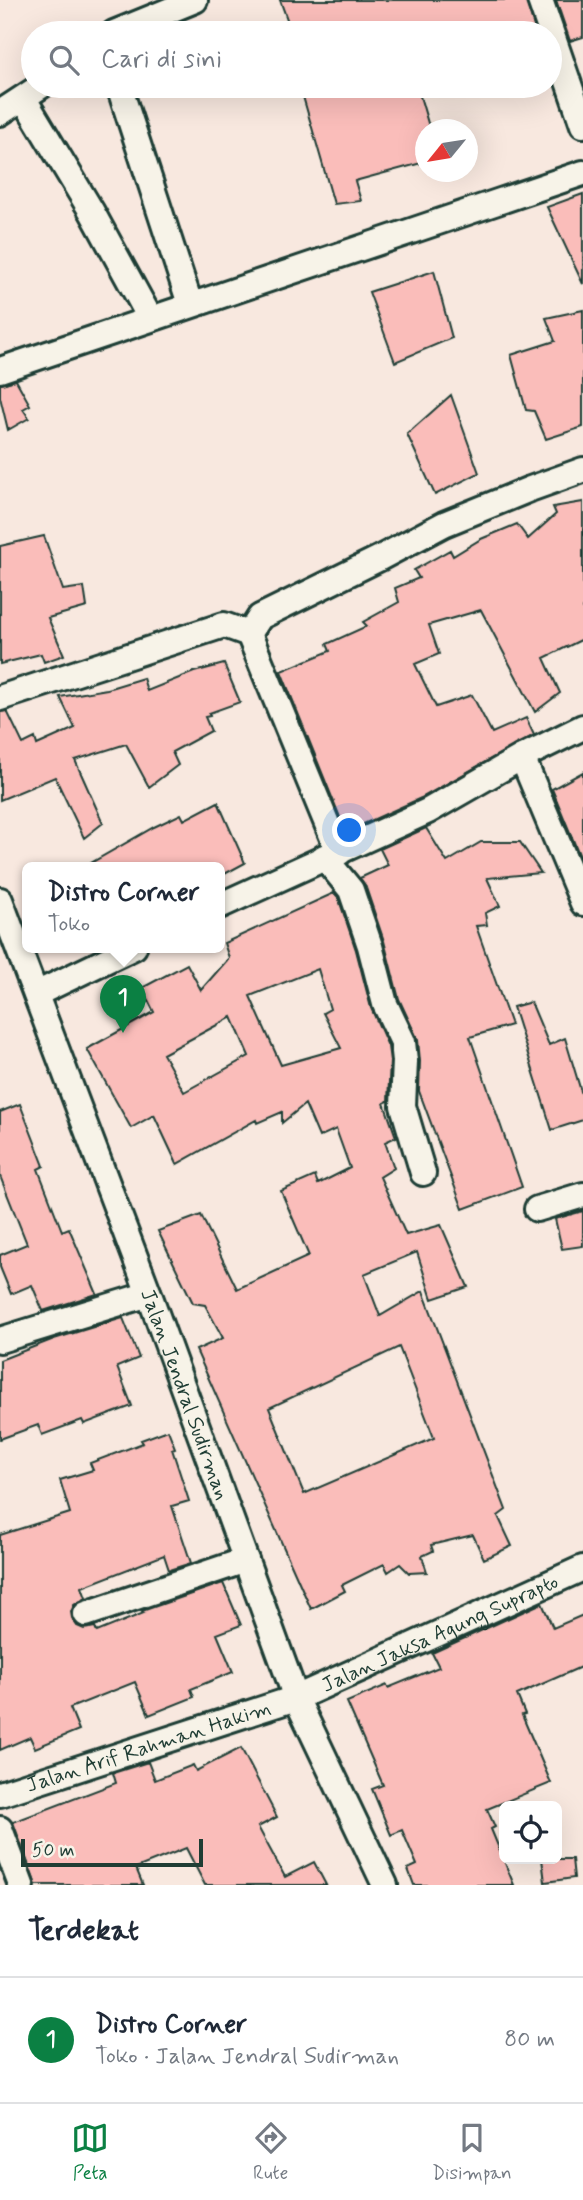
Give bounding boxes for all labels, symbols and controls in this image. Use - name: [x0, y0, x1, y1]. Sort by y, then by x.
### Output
- search box: [21, 21, 562, 98]
- icon: search: [45, 41, 83, 79]
- text: Cari di sini: [101, 43, 222, 77]
- north arrow: [415, 119, 478, 182]
- your location: [332, 813, 366, 847]
- popup: [22, 862, 225, 953]
- text: Distro Corner: [47, 876, 200, 910]
- text: Toko: [47, 910, 90, 940]
- pin: 1: [100, 975, 146, 1033]
- street label: Jalan Jendral Sudirman: [133, 1285, 236, 1504]
- street label: Jalan Jaksa Agung Suprapto: [317, 1568, 563, 1700]
- street label: Jalan Arif Rahman Hakim: [23, 1694, 275, 1800]
- map controls: [499, 1801, 562, 1864]
- button: locate: [499, 1801, 562, 1864]
- scale bar: [21, 1836, 203, 1868]
- text: 50 m: [32, 1838, 75, 1863]
- text: Terdekat: [28, 1911, 139, 1950]
- text: Distro Corner: [95, 2008, 247, 2042]
- text: 1: [46, 2025, 56, 2055]
- text: 80 m: [504, 2025, 555, 2055]
- text: Toko · Jalan Jendral Sudirman: [95, 2042, 399, 2072]
- tab: Peta: [71, 2119, 109, 2186]
- tab: Rute: [252, 2119, 290, 2186]
- tab: Disimpan: [432, 2119, 512, 2186]

